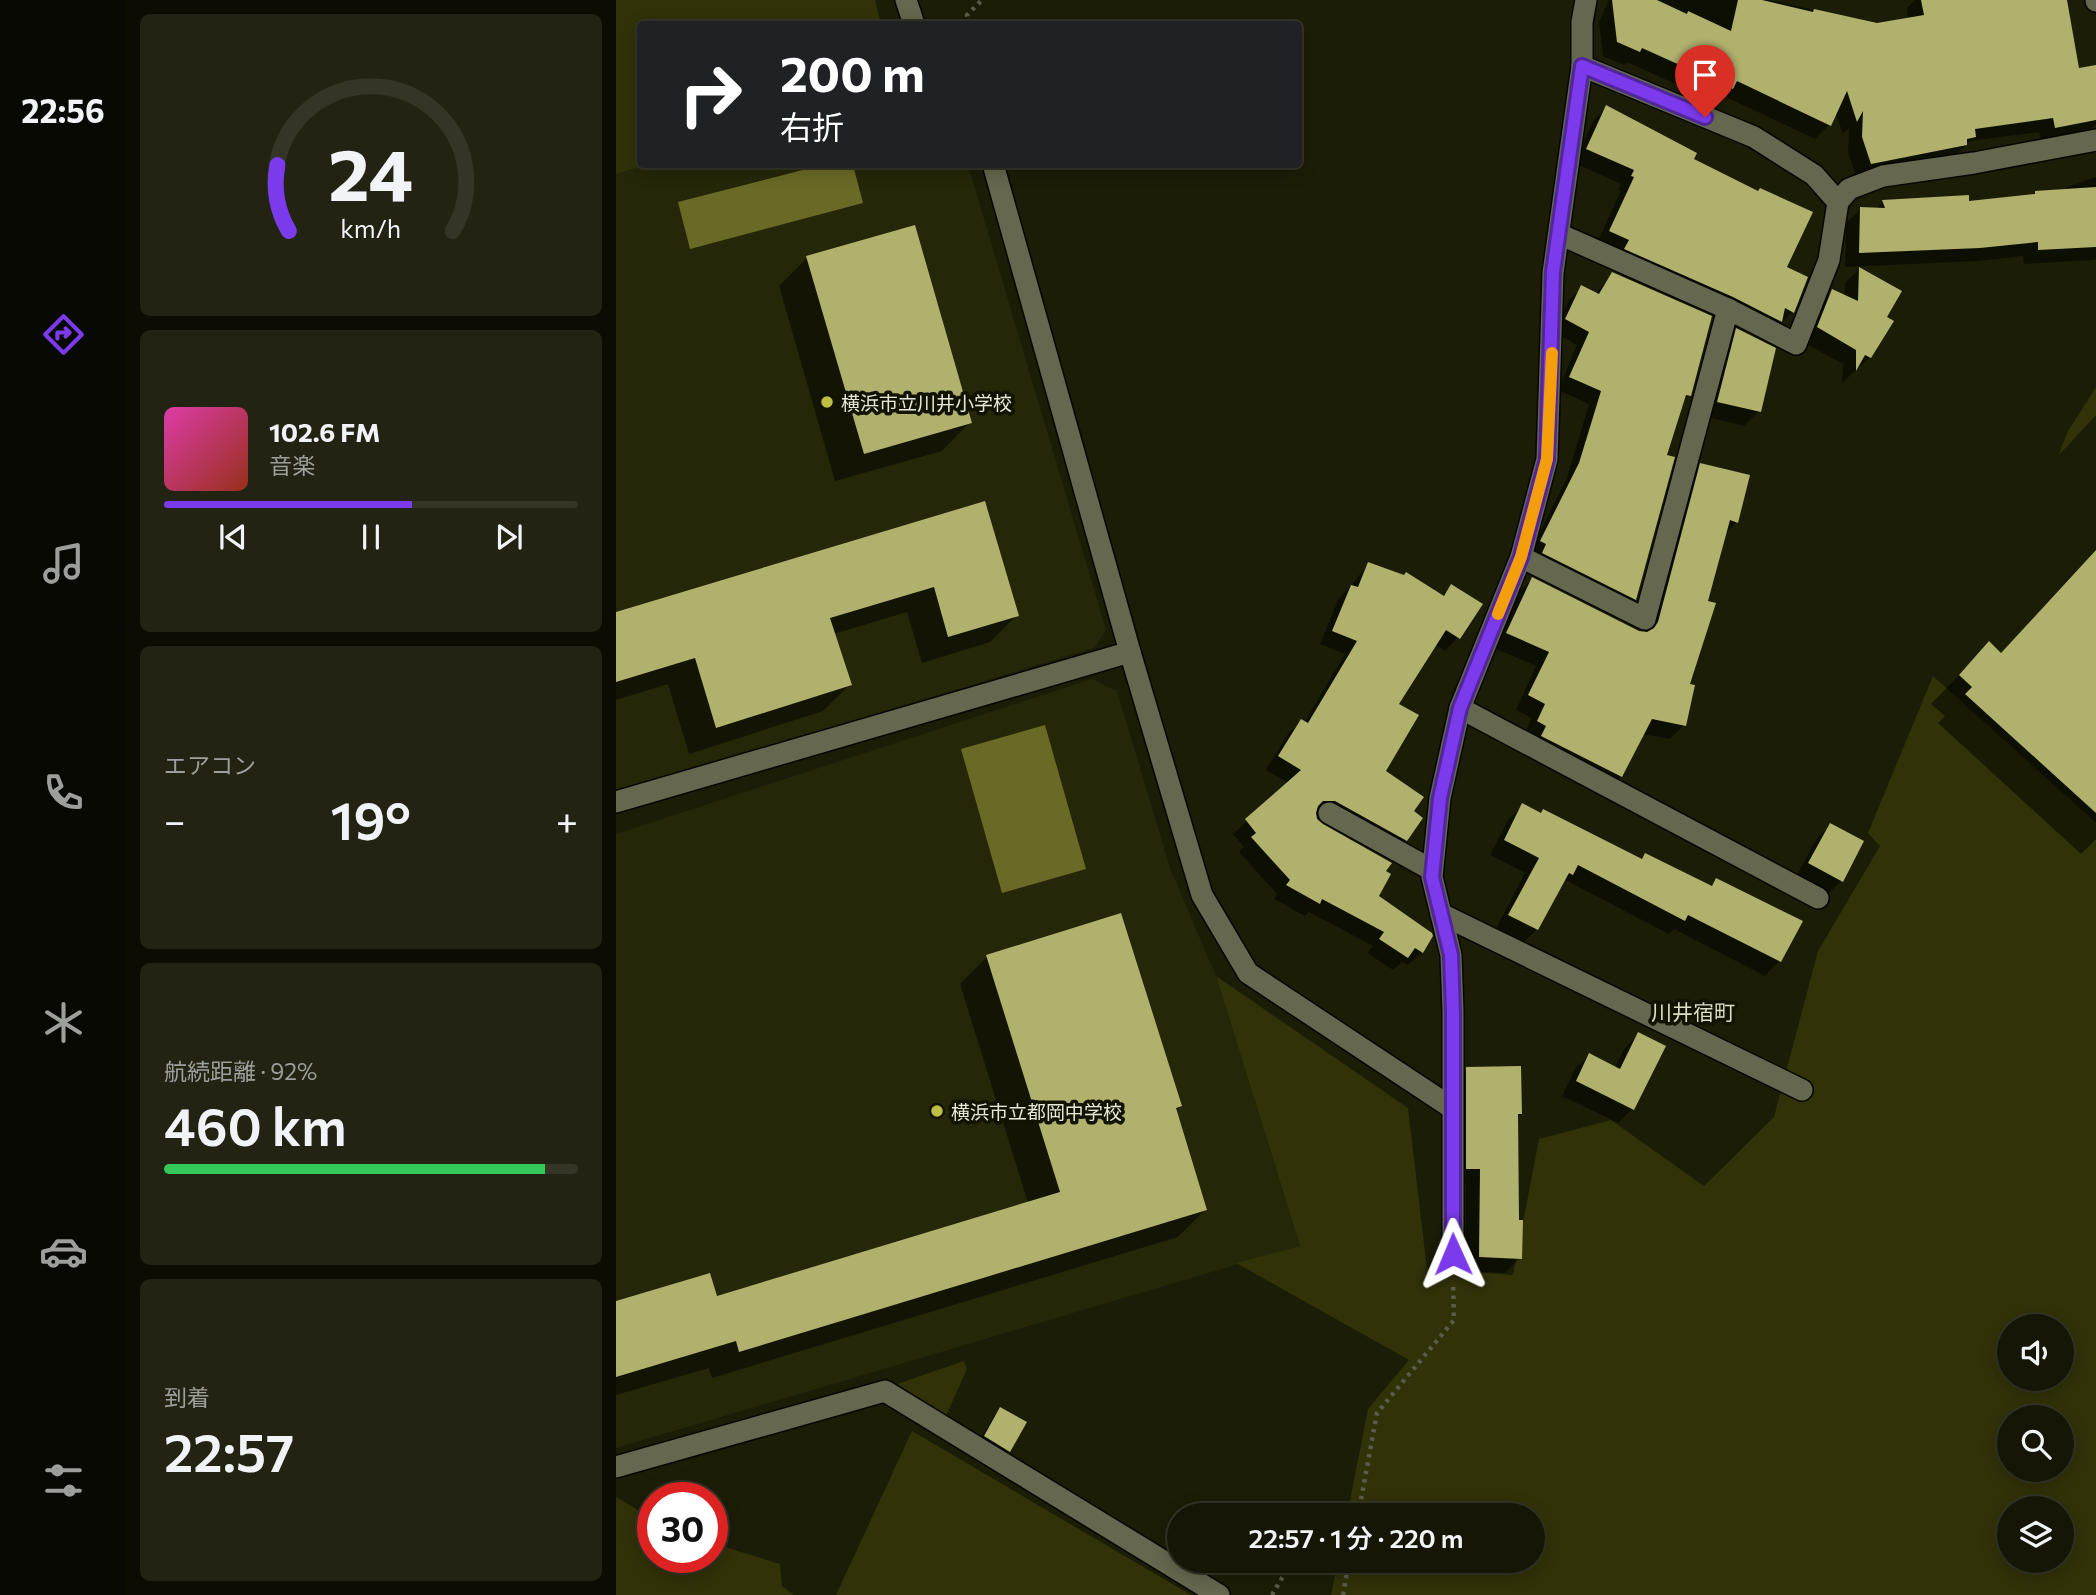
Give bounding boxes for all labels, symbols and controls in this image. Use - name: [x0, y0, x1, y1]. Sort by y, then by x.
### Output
- text: 200 m: [780, 42, 925, 102]
- pin: [1675, 45, 1735, 117]
- icon: right: [665, 49, 756, 140]
- icon: arrive: [1686, 56, 1724, 94]
- text: 22:56: [21, 90, 105, 130]
- text: 右折: [780, 106, 844, 146]
- text: 24: [328, 127, 414, 216]
- text: km/h: [341, 213, 401, 243]
- icon: directions: [39, 310, 88, 359]
- place label: 横浜市立川井小学校: [841, 391, 1012, 414]
- marker: 横浜市立川井小学校: [819, 394, 835, 410]
- text: 102.6 FM: [269, 416, 380, 447]
- text: 音楽: [269, 451, 315, 479]
- icon: previous: [214, 518, 252, 556]
- icon: pause: [352, 518, 390, 556]
- icon: next: [490, 518, 528, 556]
- icon: music: [39, 539, 88, 588]
- text: エアコン: [164, 751, 256, 779]
- icon: phone: [39, 768, 88, 817]
- text: 19°: [330, 787, 411, 851]
- text: −: [164, 796, 186, 843]
- text: +: [556, 796, 578, 843]
- icon: climate: [39, 998, 88, 1047]
- district label: 川井宿町: [1651, 999, 1735, 1024]
- text: 航続距離 · 92%: [164, 1057, 317, 1085]
- text: 460 km: [164, 1093, 347, 1157]
- place label: 横浜市立都岡中学校: [951, 1100, 1122, 1123]
- marker: 横浜市立都岡中学校: [929, 1103, 945, 1119]
- position arrow: [1416, 1217, 1490, 1291]
- icon: car: [39, 1227, 88, 1276]
- map controls: [1997, 1314, 2074, 1573]
- button: sound: [1997, 1314, 2074, 1391]
- text: 到着: [164, 1383, 210, 1411]
- button: search: [1997, 1405, 2074, 1482]
- text: 22:57: [164, 1419, 294, 1483]
- icon: filters: [39, 1456, 88, 1505]
- speed limit sign: 30: [637, 1482, 728, 1573]
- button: layers: [1997, 1496, 2074, 1573]
- text: 22:57 · 1 分 · 220 m: [1249, 1522, 1463, 1553]

